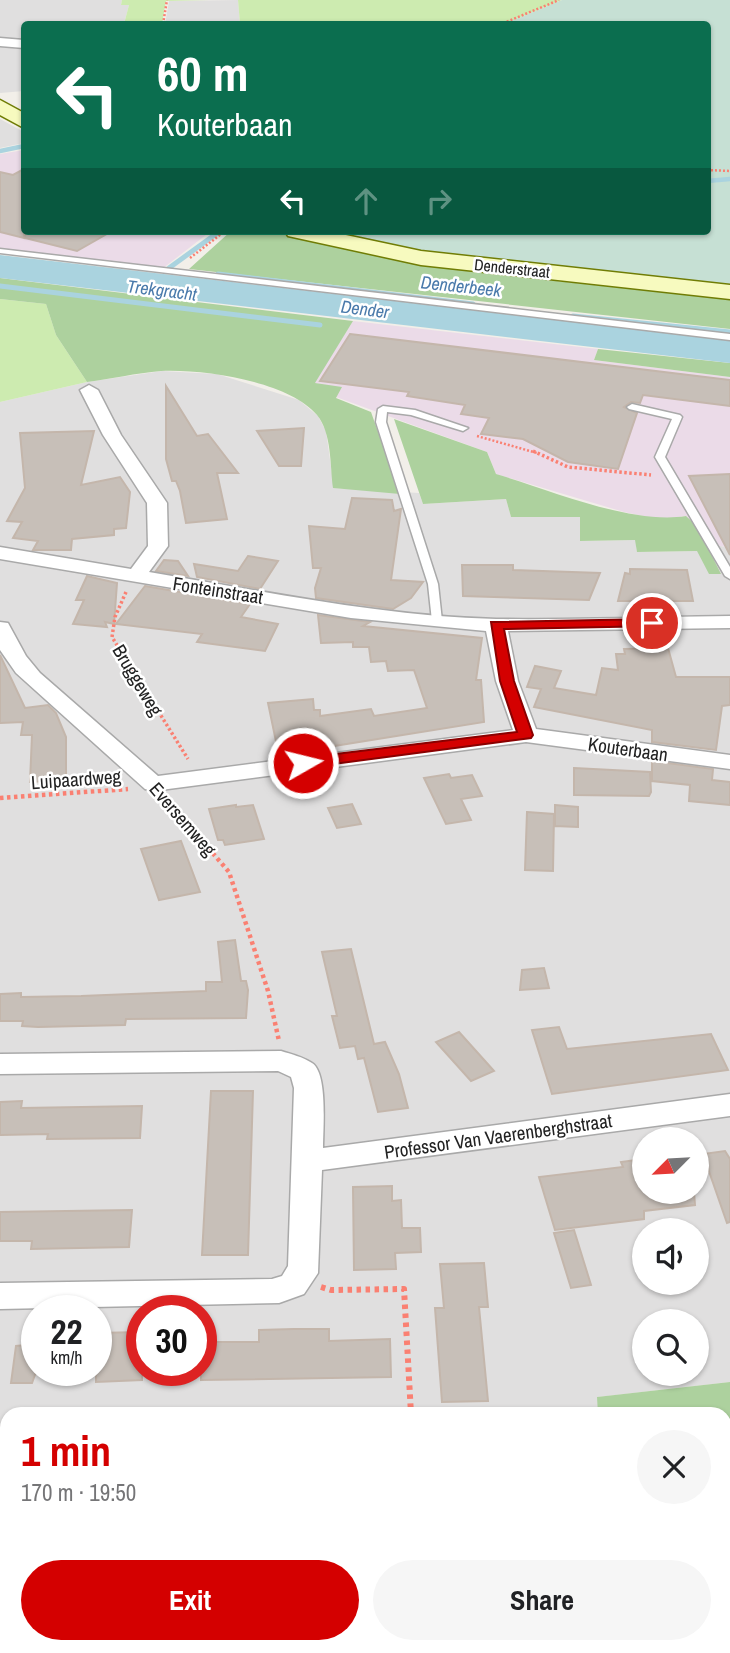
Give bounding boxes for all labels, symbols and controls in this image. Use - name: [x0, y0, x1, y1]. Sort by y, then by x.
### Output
- text: 60 m: [157, 40, 249, 106]
- icon: left: [42, 49, 133, 140]
- text: Kouterbaan: [157, 103, 293, 146]
- icon: left: [274, 182, 312, 220]
- icon: ahead: [347, 182, 385, 220]
- icon: right: [420, 182, 458, 220]
- street label: Denderstraat: [473, 253, 551, 283]
- water label: Denderbeek: [420, 269, 503, 303]
- water label: Trekgracht: [126, 273, 199, 307]
- water label: Dender: [339, 294, 392, 324]
- street label: Fonteinstraat: [171, 570, 266, 610]
- pin: [622, 593, 682, 653]
- icon: arrive: [633, 604, 671, 642]
- street label: Bruggeweg: [107, 640, 170, 721]
- position arrow: [266, 726, 340, 800]
- street label: Kouterbaan: [586, 731, 670, 767]
- street label: Luipaardweg: [30, 763, 122, 795]
- street label: Eversemweg: [144, 776, 223, 862]
- street label: Professor Van Vaerenberghstraat: [382, 1107, 614, 1165]
- north arrow: [632, 1127, 709, 1204]
- map controls: [632, 1127, 709, 1386]
- button: sound: [632, 1218, 709, 1295]
- speed limit sign: 30: [126, 1295, 217, 1386]
- text: 22: [51, 1308, 82, 1355]
- button: search: [632, 1309, 709, 1386]
- text: km/h: [51, 1345, 83, 1370]
- text: 1 min: [21, 1423, 111, 1479]
- button: close: [637, 1430, 711, 1504]
- text: 170 m · 19:50: [21, 1477, 136, 1508]
- button: Exit: [21, 1560, 359, 1640]
- button: Share: [373, 1560, 711, 1640]

